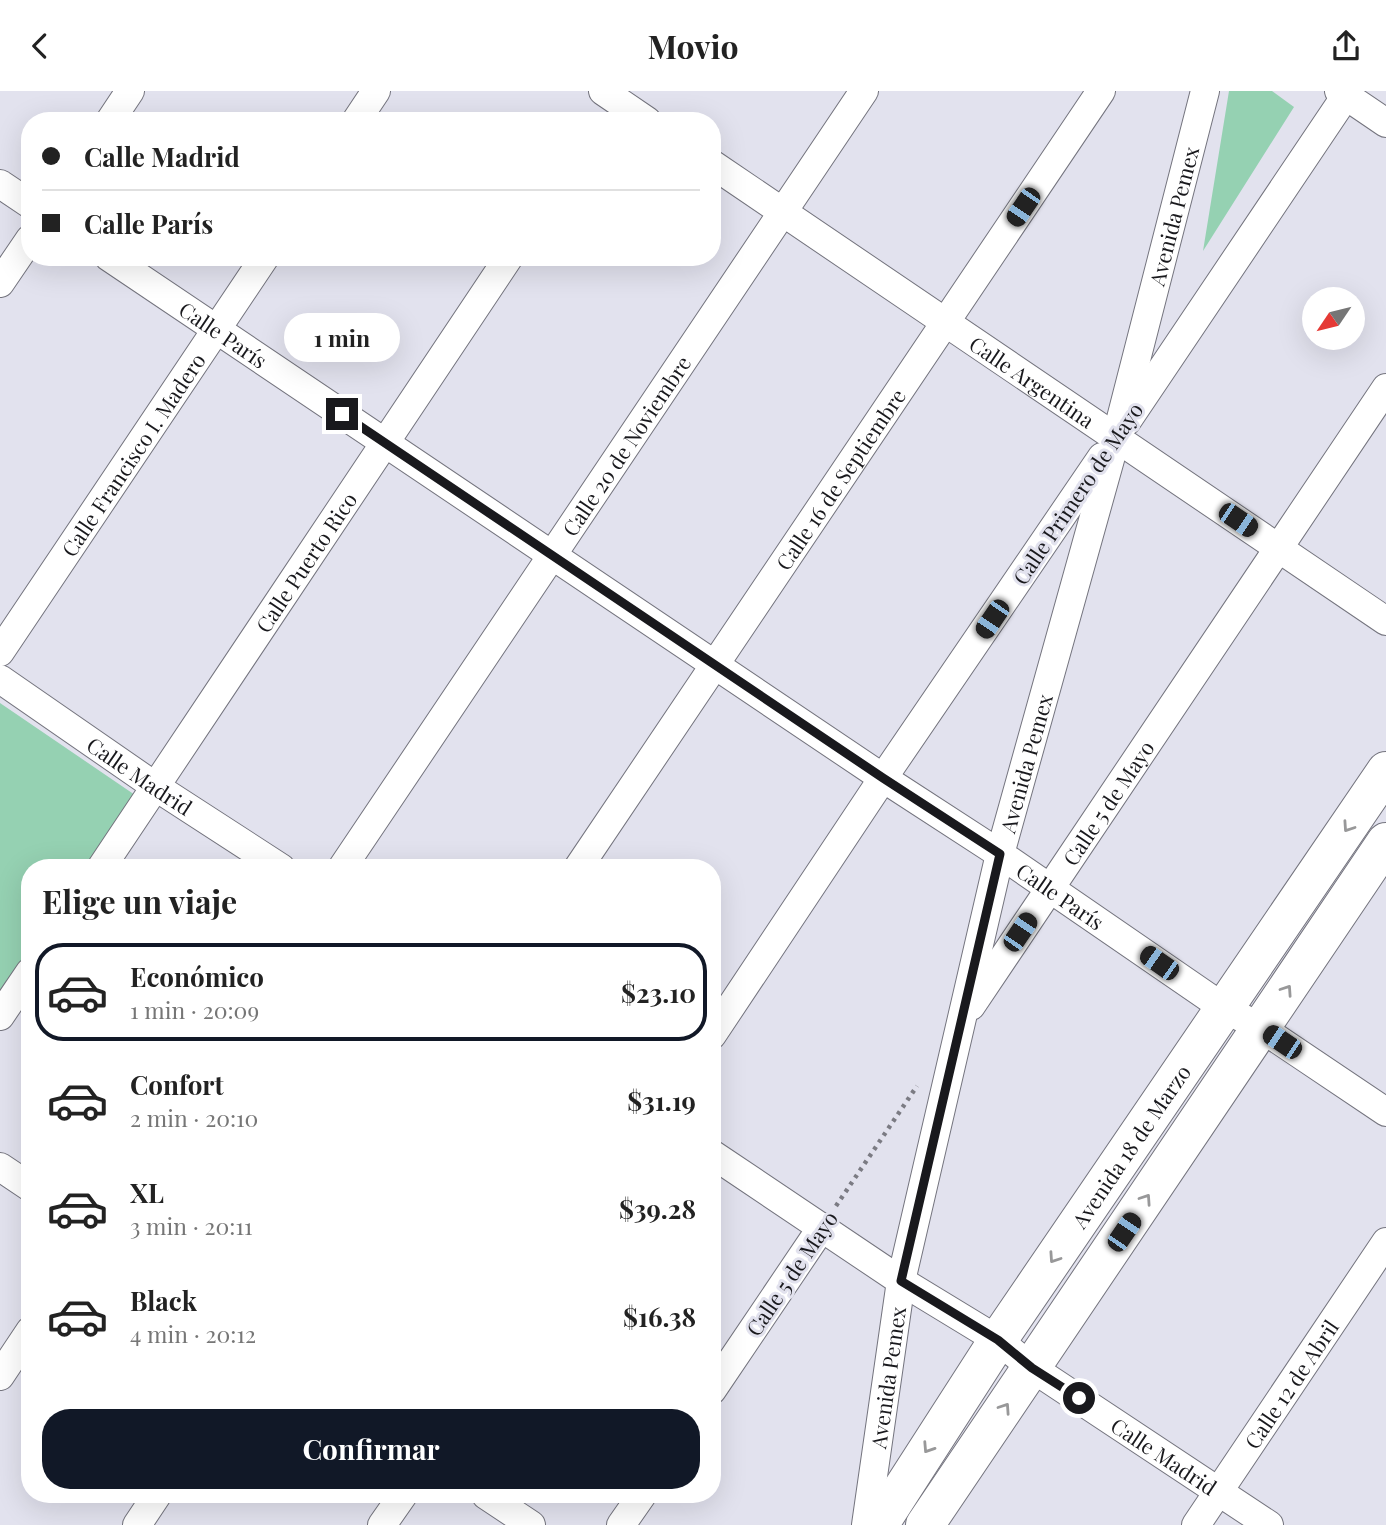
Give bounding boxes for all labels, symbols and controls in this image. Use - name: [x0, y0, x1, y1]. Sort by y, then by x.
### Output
- text: Movio: [647, 24, 739, 67]
- icon: back: [21, 27, 59, 65]
- icon: share: [1327, 27, 1365, 65]
- text: Calle Madrid: [84, 139, 240, 174]
- street label: Avenida Pemex: [1141, 143, 1204, 290]
- car: [1003, 184, 1044, 230]
- text: Calle París: [84, 206, 213, 241]
- north arrow: [1302, 287, 1365, 350]
- map controls: [1302, 287, 1365, 350]
- street label: Calle París: [174, 294, 273, 374]
- callout: 1 min: [284, 313, 400, 361]
- text: 1 min: [314, 322, 370, 353]
- street label: Calle Argentina: [964, 329, 1101, 434]
- street label: Calle Francisco I. Madero: [54, 347, 211, 562]
- street label: Calle 20 de Noviembre: [555, 350, 696, 541]
- street label: Calle 16 de Septiembre: [769, 383, 911, 575]
- street label: Calle Primero de Mayo: [1006, 397, 1148, 589]
- route end: [326, 398, 358, 430]
- street label: Calle Puerto Rico: [249, 486, 362, 637]
- car: [1215, 500, 1262, 540]
- car: [972, 596, 1013, 642]
- street label: Avenida Pemex: [992, 691, 1058, 837]
- street label: Calle Madrid: [82, 730, 198, 821]
- street label: Calle 5 de Mayo: [1056, 735, 1160, 871]
- one-way arrow: [1344, 819, 1356, 832]
- street label: Calle París: [1011, 856, 1110, 936]
- text: Elige un viaje: [42, 879, 237, 922]
- car: [1000, 909, 1041, 955]
- car: [1136, 942, 1183, 984]
- text: Económico: [130, 959, 264, 994]
- icon: car: [46, 961, 109, 1024]
- text: $23.10: [621, 975, 696, 1010]
- one-way arrow: [1278, 985, 1291, 998]
- text: 1 min · 20:09: [130, 994, 259, 1025]
- car: [1259, 1022, 1306, 1062]
- street label: Avenida 18 de Marzo: [1064, 1059, 1196, 1234]
- text: Confort: [130, 1067, 224, 1102]
- icon: car: [46, 1069, 109, 1132]
- text: $31.19: [627, 1083, 696, 1118]
- text: 2 min · 20:10: [130, 1102, 258, 1133]
- text: XL: [130, 1175, 164, 1210]
- icon: car: [46, 1177, 109, 1240]
- text: $39.28: [619, 1191, 696, 1226]
- one-way arrow: [1138, 1194, 1150, 1207]
- street label: Calle 5 de Mayo: [739, 1205, 843, 1341]
- car: [1104, 1209, 1145, 1255]
- text: 3 min · 20:11: [130, 1210, 252, 1241]
- one-way arrow: [1050, 1250, 1062, 1263]
- text: Black: [130, 1283, 197, 1318]
- icon: car: [46, 1285, 109, 1348]
- text: $16.38: [623, 1299, 696, 1334]
- street label: Avenida Pemex: [863, 1305, 911, 1451]
- street label: Calle 12 de Abril: [1237, 1314, 1344, 1454]
- text: 4 min · 20:12: [130, 1318, 256, 1349]
- route start: [1063, 1382, 1095, 1414]
- one-way arrow: [997, 1403, 1009, 1416]
- button: Confirmar: [42, 1409, 700, 1489]
- street label: Calle Madrid: [1106, 1411, 1223, 1501]
- one-way arrow: [924, 1440, 937, 1453]

